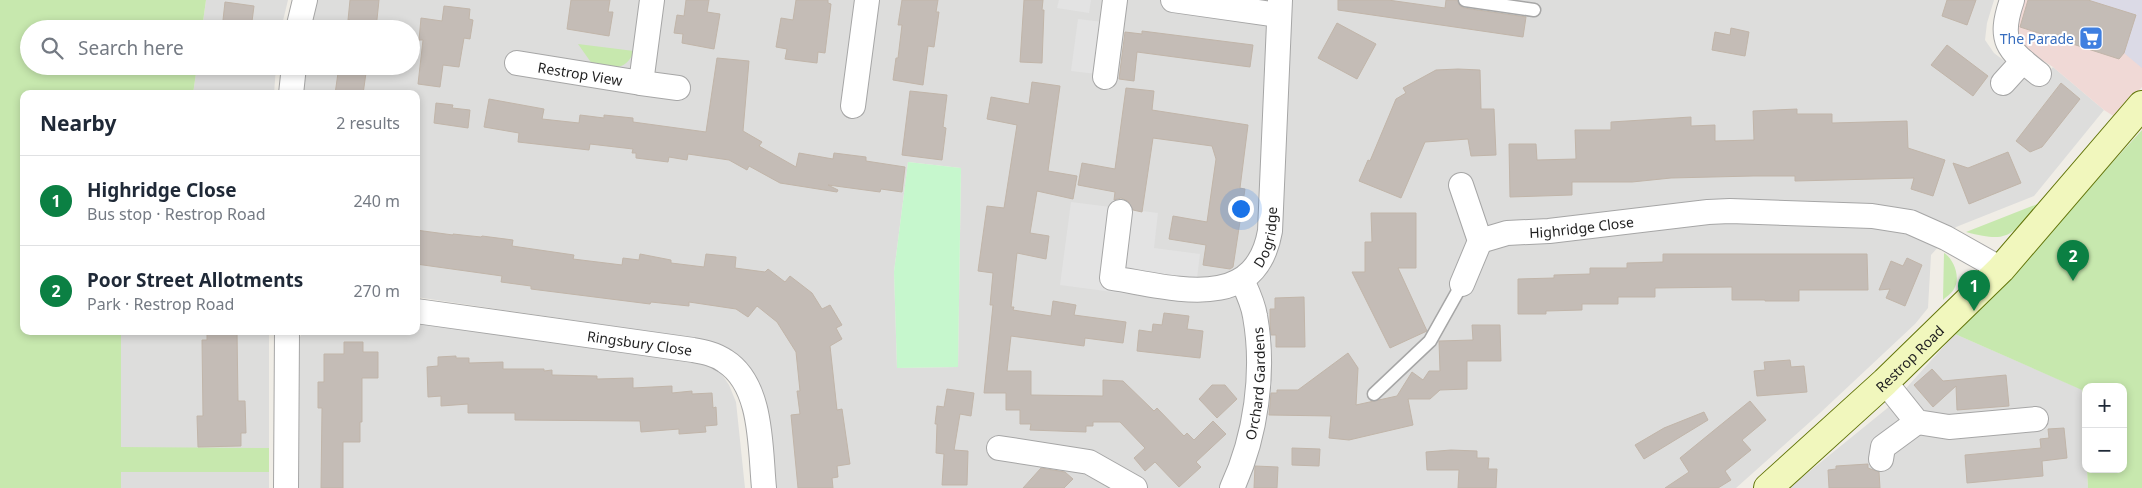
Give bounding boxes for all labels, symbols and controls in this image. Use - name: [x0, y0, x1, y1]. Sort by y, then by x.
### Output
- search box: [20, 20, 420, 75]
- supermarket icon: The Parade: [2078, 25, 2104, 51]
- place label: The Parade: [2000, 29, 2074, 48]
- icon: search: [38, 34, 66, 62]
- text: Search here: [78, 35, 184, 61]
- street label: Restrop View: [537, 57, 624, 89]
- text: Nearby: [40, 109, 116, 137]
- text: 2 results: [336, 112, 400, 134]
- text: Highridge Close: [87, 177, 237, 203]
- text: 1: [51, 190, 61, 212]
- text: 240 m: [353, 190, 400, 212]
- your location: [1228, 196, 1254, 222]
- text: Bus stop · Restrop Road: [87, 203, 266, 225]
- street label: Dogridge: [1248, 206, 1281, 271]
- street label: Highridge Close: [1529, 211, 1635, 241]
- pin: 2: [2057, 240, 2089, 281]
- text: Poor Street Allotments: [87, 267, 303, 293]
- pin: 1: [1958, 270, 1990, 311]
- text: 2: [51, 280, 61, 302]
- text: 270 m: [353, 280, 400, 302]
- text: Park · Restrop Road: [87, 293, 234, 315]
- street label: Restrop Road: [1871, 321, 1948, 396]
- street label: Ringsbury Close: [586, 326, 694, 359]
- street label: Orchard Gardens: [1240, 326, 1269, 442]
- map controls: [2082, 383, 2127, 473]
- button: +: [2082, 383, 2127, 428]
- button: −: [2082, 428, 2127, 473]

